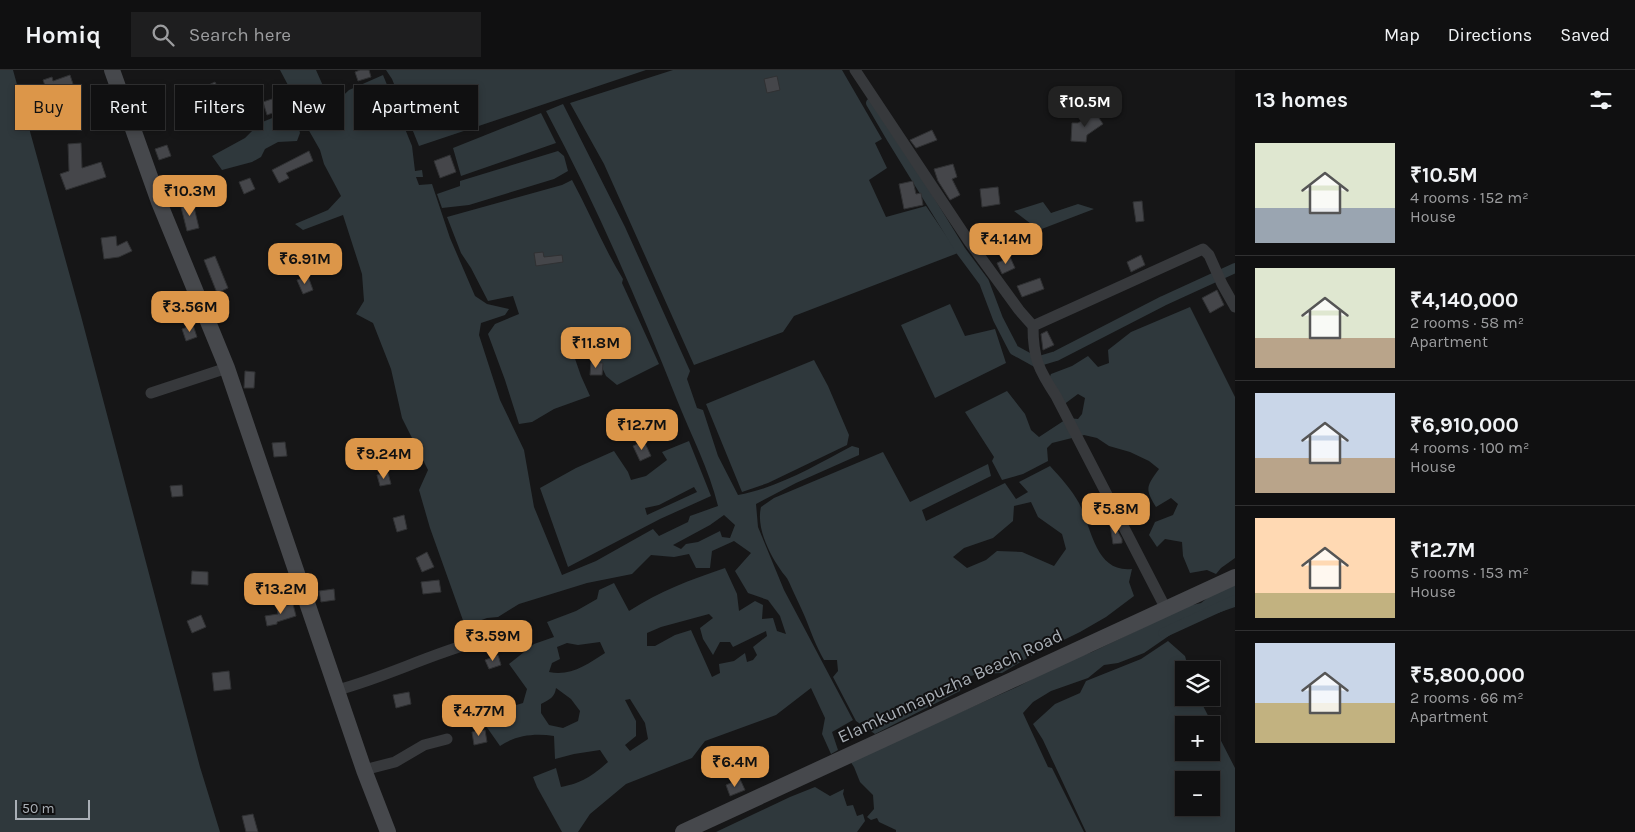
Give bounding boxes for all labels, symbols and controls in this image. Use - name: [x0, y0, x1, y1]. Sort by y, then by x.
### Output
- search box: [131, 12, 481, 57]
- text: Homiq: [25, 21, 101, 49]
- icon: search: [149, 21, 177, 49]
- text: Search here: [189, 24, 291, 46]
- text: Map: [1384, 24, 1420, 46]
- text: Directions: [1448, 24, 1532, 46]
- text: Saved: [1560, 24, 1610, 46]
- chip: Buy: [15, 85, 81, 130]
- chip: Rent: [91, 85, 165, 130]
- chip: Filters: [175, 85, 263, 130]
- chip: New: [273, 85, 344, 130]
- chip: Apartment: [354, 85, 478, 130]
- pin: ₹10.5M: [1044, 85, 1126, 128]
- icon: filters: [1587, 86, 1615, 114]
- text: 13 homes: [1255, 88, 1348, 112]
- text: ₹10.5M: [1059, 92, 1111, 111]
- icon: home: [1295, 163, 1355, 223]
- text: ₹10.5M: [1410, 163, 1478, 187]
- pin: ₹10.3M: [149, 174, 231, 217]
- text: ₹10.3M: [164, 181, 216, 200]
- text: 4 rooms · 152 m²: [1410, 188, 1529, 207]
- text: House: [1410, 207, 1456, 226]
- pin: ₹4.14M: [965, 222, 1047, 265]
- text: ₹4.14M: [980, 229, 1032, 248]
- pin: ₹6.91M: [264, 242, 346, 285]
- text: ₹6.91M: [279, 249, 331, 268]
- icon: home: [1295, 288, 1355, 348]
- text: ₹4,140,000: [1410, 288, 1518, 312]
- pin: ₹3.56M: [149, 290, 231, 333]
- text: ₹3.56M: [162, 297, 218, 316]
- text: 2 rooms · 58 m²: [1410, 313, 1524, 332]
- pin: ₹11.8M: [555, 326, 637, 369]
- text: Apartment: [1410, 332, 1488, 351]
- text: ₹11.8M: [572, 333, 620, 352]
- pin: ₹12.7M: [601, 408, 683, 451]
- icon: home: [1295, 413, 1355, 473]
- text: ₹6,910,000: [1410, 413, 1519, 437]
- text: ₹12.7M: [617, 415, 667, 434]
- pin: ₹9.24M: [343, 438, 425, 480]
- text: 4 rooms · 100 m²: [1410, 438, 1529, 457]
- text: ₹9.24M: [356, 444, 412, 463]
- text: House: [1410, 457, 1456, 476]
- pin: ₹5.8M: [1081, 492, 1151, 535]
- text: ₹5.8M: [1093, 499, 1139, 518]
- icon: home: [1295, 538, 1355, 598]
- text: ₹12.7M: [1410, 538, 1476, 562]
- text: 5 rooms · 153 m²: [1410, 563, 1529, 582]
- pin: ₹13.2M: [240, 572, 322, 615]
- text: ₹13.2M: [255, 579, 307, 598]
- text: House: [1410, 582, 1456, 601]
- pin: ₹3.59M: [452, 620, 534, 662]
- street label: Elamkunnapuzha Beach Road: [834, 624, 1066, 748]
- text: ₹3.59M: [465, 626, 521, 645]
- map controls: [1175, 661, 1220, 816]
- button: layers: [1175, 661, 1220, 706]
- icon: home: [1295, 663, 1355, 723]
- text: ₹5,800,000: [1410, 663, 1525, 687]
- text: 2 rooms · 66 m²: [1410, 688, 1524, 707]
- pin: ₹4.77M: [438, 694, 520, 737]
- text: ₹4.77M: [453, 701, 505, 720]
- text: Apartment: [1410, 707, 1488, 726]
- button: +: [1175, 716, 1220, 761]
- pin: ₹6.4M: [700, 746, 770, 788]
- text: ₹6.4M: [712, 752, 758, 771]
- button: −: [1175, 771, 1220, 816]
- scale bar: [15, 797, 90, 820]
- text: 50 m: [22, 800, 55, 817]

